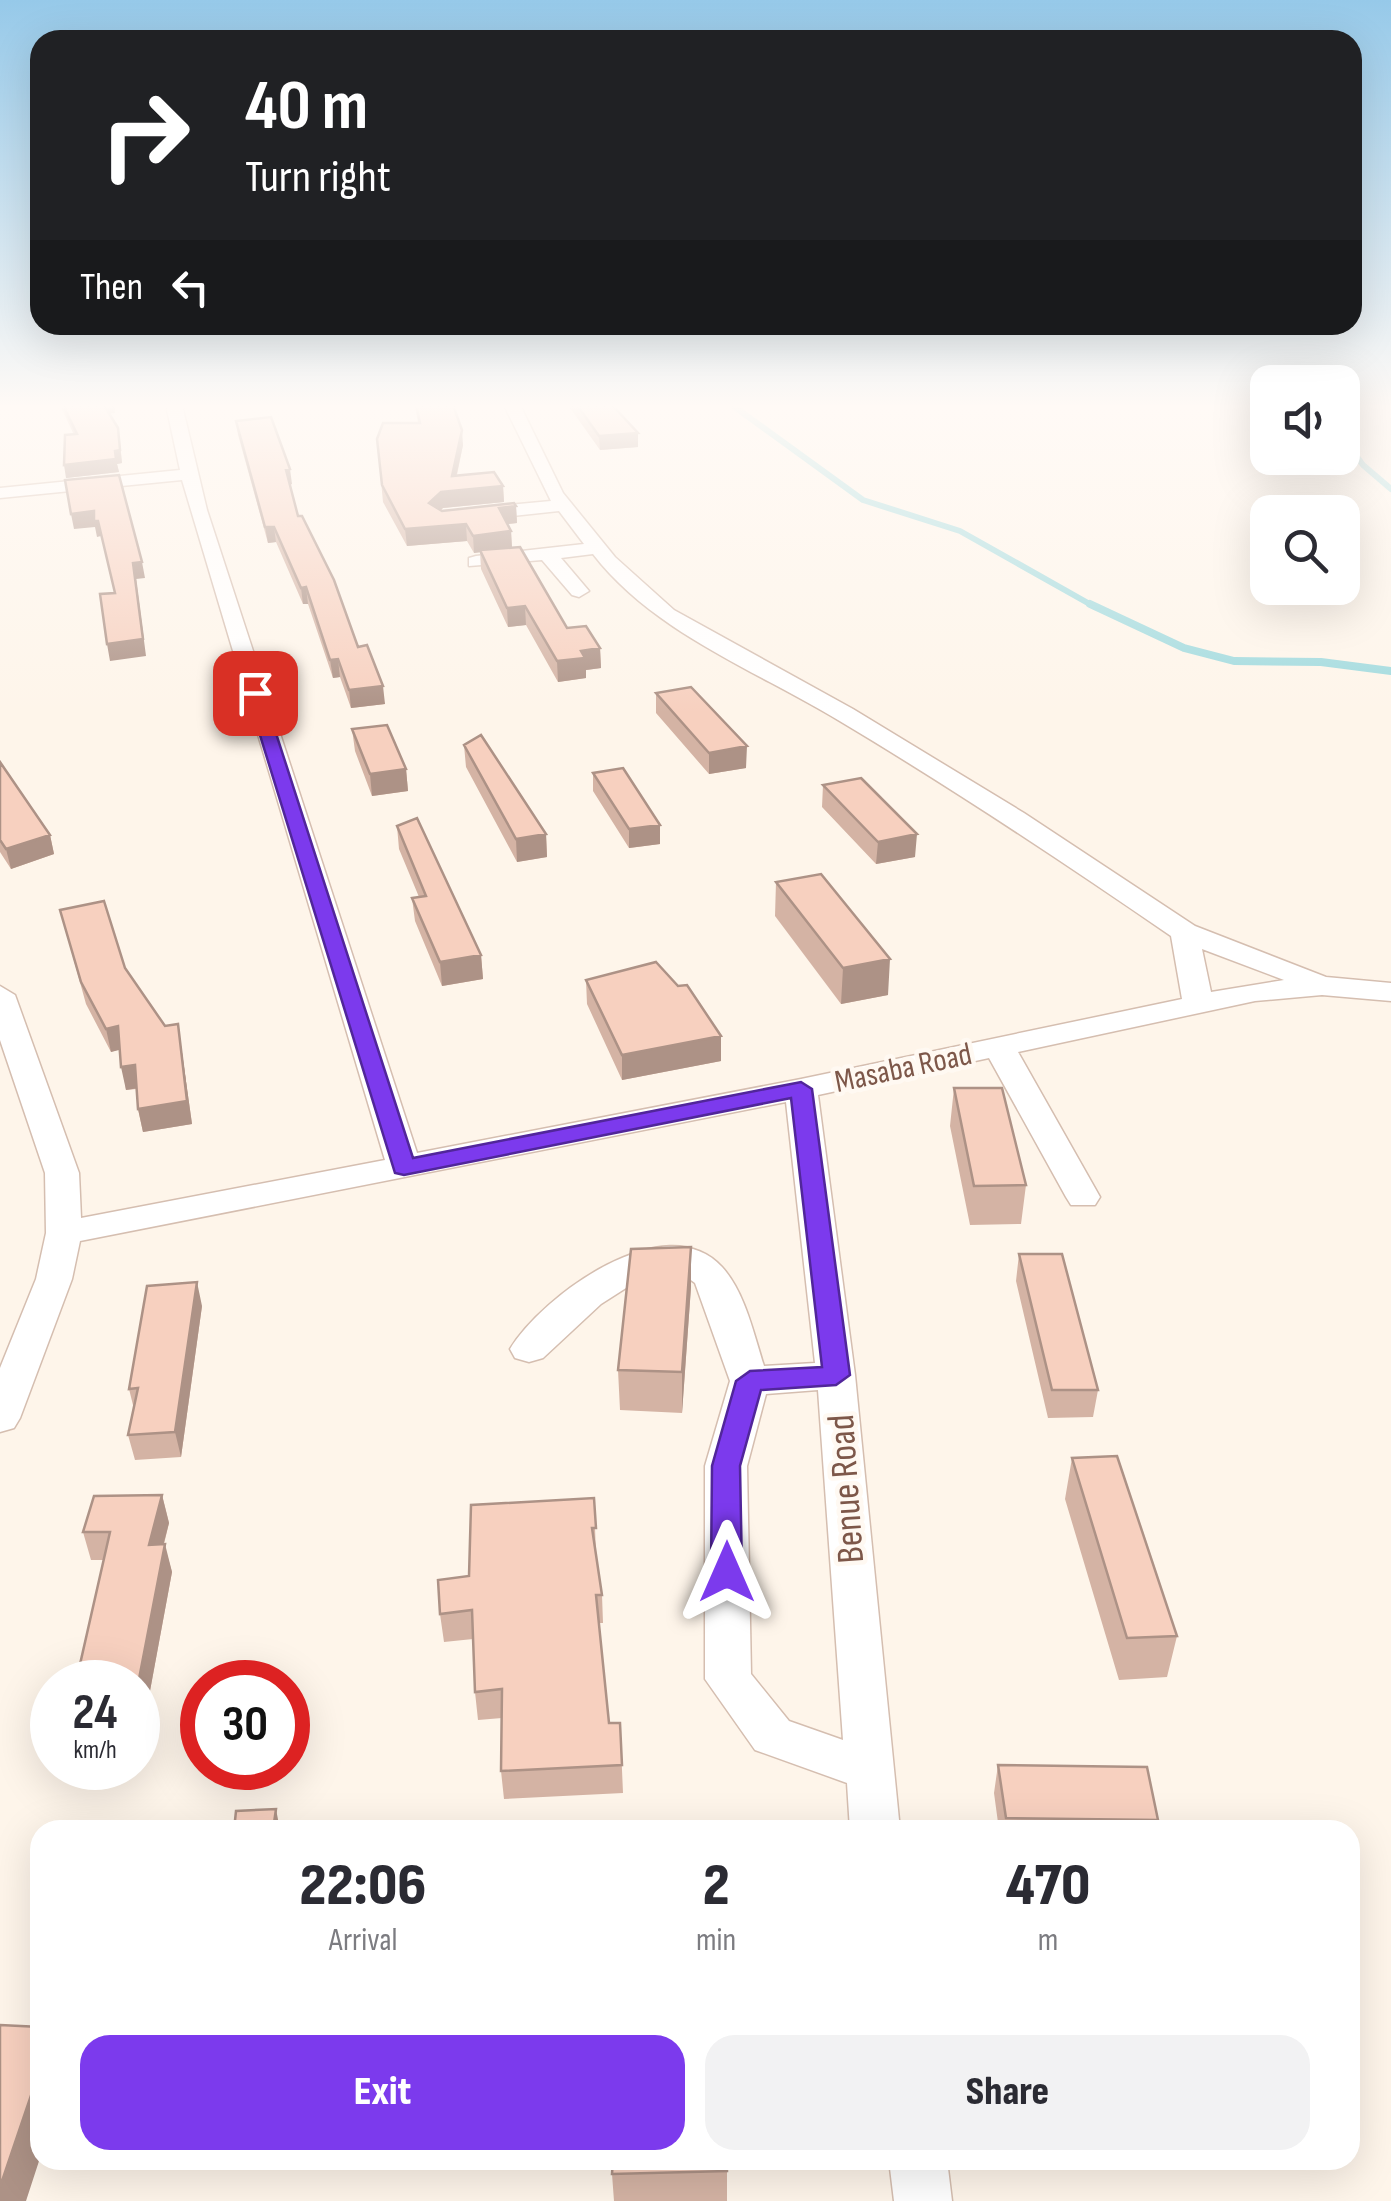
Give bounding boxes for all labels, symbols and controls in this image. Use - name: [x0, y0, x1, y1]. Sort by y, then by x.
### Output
- text: 40 m: [245, 65, 368, 149]
- icon: right: [80, 70, 210, 200]
- text: Turn right: [245, 150, 391, 205]
- icon: left: [163, 260, 218, 315]
- text: Then: [80, 265, 143, 310]
- map controls: [1250, 365, 1360, 605]
- button: sound: [1250, 365, 1360, 475]
- button: search: [1250, 495, 1360, 605]
- pin: [213, 651, 298, 736]
- icon: arrive: [228, 666, 283, 721]
- street label: Masaba Road: [831, 1035, 975, 1102]
- street label: Benue Road: [819, 1413, 874, 1565]
- position arrow: [675, 1520, 779, 1624]
- speed limit sign: 30: [180, 1660, 310, 1790]
- text: 24: [73, 1683, 117, 1743]
- text: km/h: [73, 1735, 117, 1766]
- text: 22:06: [300, 1850, 427, 1922]
- text: 2: [703, 1850, 730, 1922]
- text: 470: [1006, 1850, 1090, 1922]
- text: Arrival: [329, 1921, 397, 1960]
- text: min: [696, 1921, 736, 1960]
- text: m: [1038, 1921, 1058, 1960]
- button: Exit: [80, 2035, 685, 2150]
- button: Share: [705, 2035, 1310, 2150]

